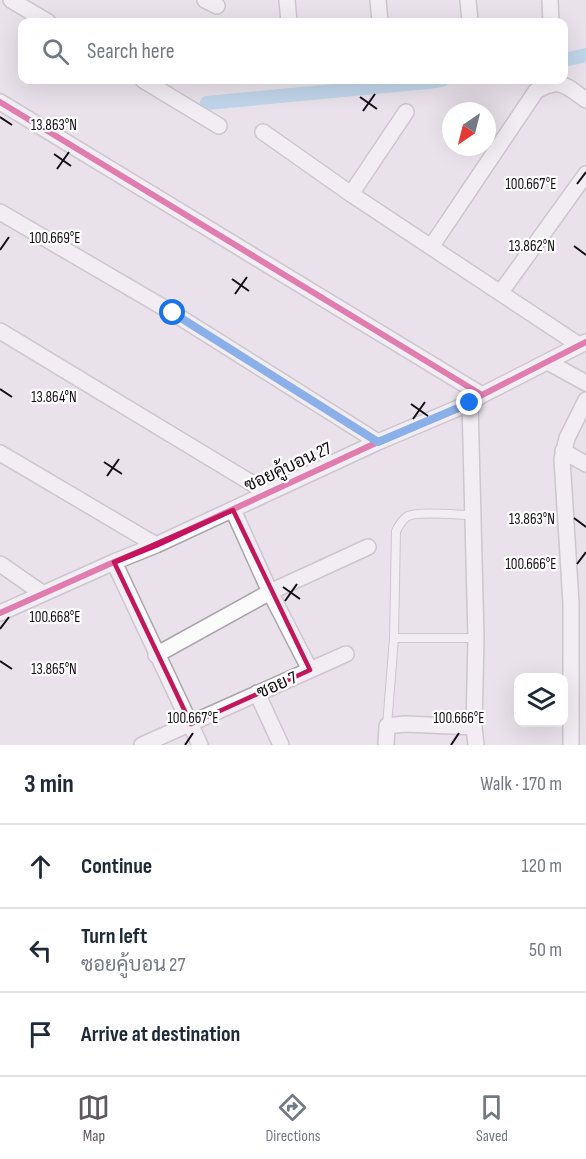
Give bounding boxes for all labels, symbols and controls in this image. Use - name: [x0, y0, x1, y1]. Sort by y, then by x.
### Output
- search box: [18, 18, 568, 84]
- icon: search: [39, 35, 72, 68]
- text: Search here: [87, 38, 174, 65]
- north arrow: [442, 102, 496, 156]
- text: 13.863°N: [31, 116, 77, 135]
- text: 100.667°E: [505, 175, 557, 194]
- text: 100.669°E: [29, 229, 81, 248]
- text: 13.862°N: [509, 237, 555, 256]
- route start: [159, 299, 185, 325]
- text: 13.864°N: [31, 388, 77, 407]
- route end: [456, 389, 482, 415]
- street label: ซอยคู้บอน 27: [240, 435, 337, 498]
- text: 13.863°N: [509, 510, 555, 529]
- text: 100.666°E: [505, 555, 557, 574]
- text: 100.668°E: [30, 608, 80, 627]
- text: 13.865°N: [31, 660, 77, 679]
- street label: ซอย 7: [254, 667, 301, 703]
- map controls: [514, 673, 568, 727]
- button: layers: [514, 673, 568, 727]
- text: 100.667°E: [167, 709, 219, 728]
- text: 100.666°E: [433, 709, 485, 728]
- text: 3 min: [24, 769, 74, 800]
- text: Walk · 170 m: [480, 772, 562, 796]
- icon: ahead: [24, 850, 57, 883]
- text: Continue: [81, 853, 152, 880]
- text: 120 m: [522, 854, 562, 878]
- text: Turn left: [81, 923, 147, 950]
- icon: left: [24, 934, 57, 967]
- text: 50 m: [529, 938, 562, 962]
- text: ซอยคู้บอน 27: [81, 953, 185, 977]
- icon: arrive: [24, 1018, 57, 1051]
- text: Arrive at destination: [81, 1021, 240, 1048]
- tab: Map: [77, 1091, 110, 1146]
- tab: Directions: [265, 1091, 320, 1146]
- tab: Saved: [475, 1091, 508, 1146]

